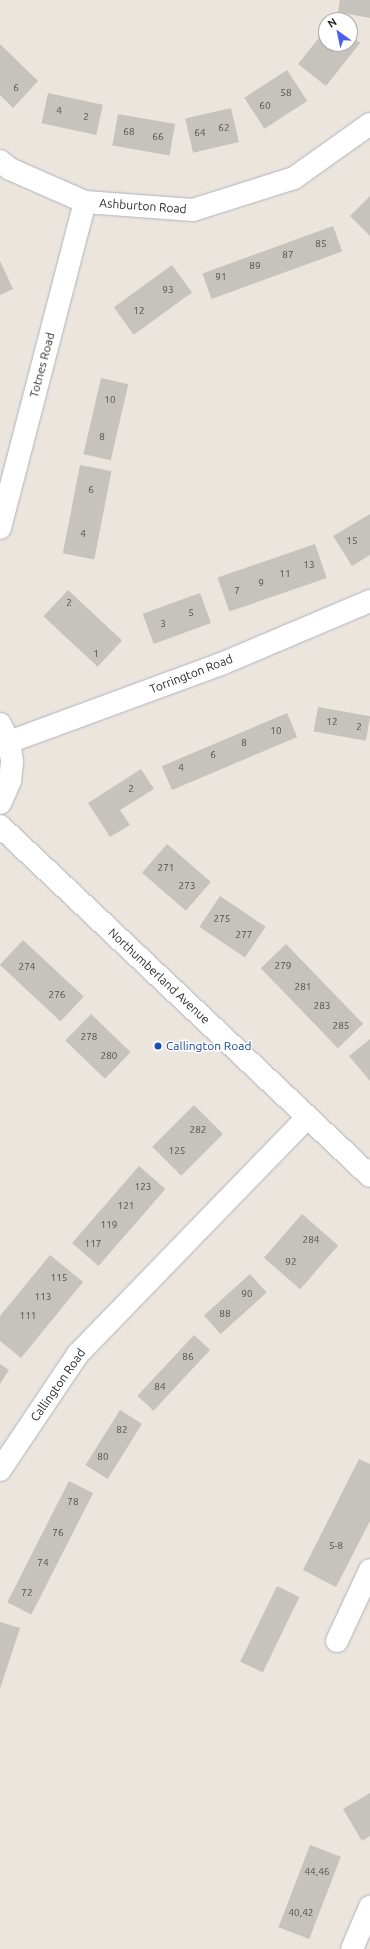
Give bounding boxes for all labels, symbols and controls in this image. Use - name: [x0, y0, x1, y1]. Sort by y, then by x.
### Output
- north arrow: [318, 12, 358, 52]
- text: N: [325, 16, 339, 30]
- house number: 6: [13, 82, 19, 94]
- house number: 58: [280, 87, 292, 99]
- house number: 60: [259, 100, 271, 112]
- house number: 4: [56, 105, 62, 117]
- house number: 2: [83, 111, 89, 123]
- house number: 62: [218, 122, 230, 134]
- house number: 68: [123, 126, 135, 138]
- house number: 64: [194, 127, 206, 139]
- house number: 66: [152, 131, 164, 143]
- street label: Ashburton Road: [99, 196, 187, 216]
- house number: 85: [315, 238, 327, 250]
- house number: 87: [282, 249, 294, 261]
- house number: 89: [249, 260, 261, 272]
- house number: 91: [215, 271, 227, 283]
- house number: 93: [162, 284, 174, 296]
- house number: 12: [133, 305, 145, 317]
- street label: Totnes Road: [26, 331, 58, 399]
- house number: 10: [104, 394, 116, 406]
- house number: 8: [99, 431, 105, 443]
- house number: 6: [88, 484, 94, 496]
- house number: 4: [80, 528, 86, 540]
- house number: 15: [346, 535, 358, 547]
- house number: 13: [303, 559, 315, 571]
- house number: 11: [279, 568, 291, 580]
- house number: 9: [258, 577, 264, 589]
- house number: 7: [234, 585, 240, 597]
- house number: 2: [66, 597, 72, 609]
- house number: 5: [188, 607, 194, 619]
- house number: 3: [160, 618, 166, 630]
- house number: 1: [93, 648, 99, 660]
- street label: Torrington Road: [147, 652, 235, 696]
- house number: 12: [326, 716, 338, 728]
- house number: 2: [356, 721, 362, 733]
- house number: 10: [270, 725, 282, 737]
- house number: 8: [241, 737, 247, 749]
- house number: 6: [210, 749, 216, 761]
- house number: 4: [178, 762, 184, 774]
- house number: 2: [128, 783, 134, 795]
- house number: 271: [158, 862, 174, 874]
- house number: 273: [179, 880, 195, 892]
- house number: 275: [214, 913, 230, 925]
- street label: Northumberland Avenue: [105, 925, 213, 1027]
- house number: 277: [236, 929, 252, 941]
- house number: 279: [275, 960, 291, 972]
- house number: 274: [19, 961, 35, 973]
- house number: 281: [295, 981, 311, 993]
- house number: 276: [49, 989, 65, 1001]
- house number: 283: [314, 1000, 330, 1012]
- house number: 285: [333, 1020, 349, 1032]
- house number: 278: [81, 1031, 97, 1043]
- place label: Callington Road: [166, 1039, 251, 1053]
- marker: Callington Road: [153, 1041, 163, 1051]
- house number: 280: [101, 1050, 117, 1062]
- house number: 282: [190, 1124, 206, 1136]
- house number: 125: [169, 1145, 185, 1157]
- house number: 123: [135, 1181, 151, 1193]
- house number: 121: [118, 1200, 134, 1212]
- house number: 119: [101, 1219, 117, 1231]
- house number: 284: [303, 1234, 319, 1246]
- house number: 117: [85, 1238, 101, 1250]
- house number: 92: [285, 1256, 297, 1268]
- house number: 115: [51, 1272, 67, 1284]
- house number: 90: [241, 1288, 253, 1300]
- house number: 113: [35, 1291, 51, 1303]
- house number: 88: [219, 1308, 231, 1320]
- house number: 111: [20, 1310, 36, 1322]
- street label: Callington Road: [28, 1346, 88, 1424]
- house number: 86: [182, 1351, 194, 1363]
- house number: 84: [154, 1381, 166, 1393]
- house number: 82: [116, 1424, 128, 1436]
- house number: 80: [97, 1451, 109, 1463]
- house number: 78: [67, 1496, 79, 1508]
- house number: 76: [52, 1527, 64, 1539]
- house number: 5-8: [329, 1540, 343, 1552]
- house number: 74: [37, 1557, 49, 1569]
- house number: 72: [21, 1587, 33, 1599]
- house number: 44,46: [304, 1866, 330, 1878]
- house number: 40,42: [288, 1907, 314, 1919]

